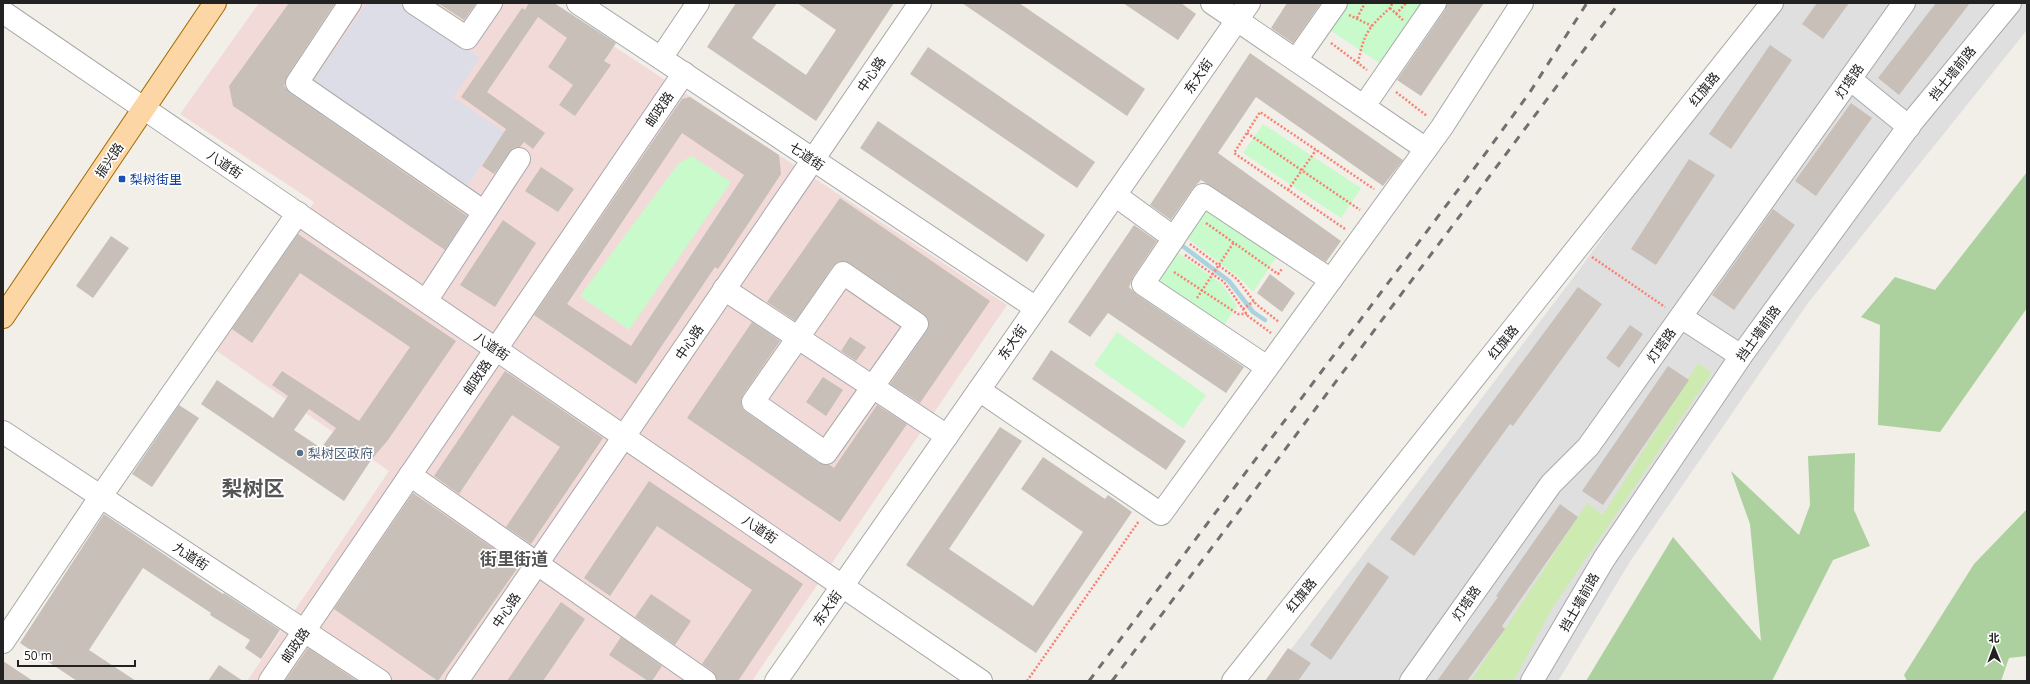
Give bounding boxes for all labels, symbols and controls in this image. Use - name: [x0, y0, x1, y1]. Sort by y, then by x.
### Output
- street label: 挡土墙前路: [1925, 42, 1979, 104]
- street label: 中心路: [853, 53, 889, 95]
- street label: 东大街: [1179, 55, 1217, 97]
- street label: 灯塔路: [1830, 60, 1868, 102]
- street label: 红旗路: [1685, 68, 1723, 110]
- street label: 邮政路: [641, 88, 677, 130]
- street label: 七道街: [786, 138, 828, 174]
- street label: 振兴路: [91, 139, 127, 181]
- street label: 八道街: [204, 146, 246, 182]
- place label: 梨树街里: [130, 170, 182, 188]
- marker: 梨树街里: [117, 174, 127, 184]
- street label: 挡土墙前路: [1732, 301, 1784, 365]
- street label: 中心路: [671, 321, 707, 363]
- street label: 东大街: [993, 321, 1031, 363]
- street label: 红旗路: [1484, 321, 1522, 363]
- street label: 灯塔路: [1642, 324, 1680, 366]
- street label: 八道街: [471, 328, 513, 364]
- street label: 邮政路: [459, 356, 495, 398]
- place label: 梨树区政府: [308, 444, 373, 462]
- marker: 梨树区政府: [295, 448, 305, 458]
- district label: 梨树区: [222, 474, 285, 502]
- street label: 八道街: [739, 511, 781, 547]
- street label: 九道街: [170, 538, 212, 574]
- district label: 街里街道: [480, 547, 548, 570]
- street label: 挡土墙前路: [1555, 569, 1603, 635]
- street label: 红旗路: [1282, 574, 1320, 616]
- street label: 灯塔路: [1447, 582, 1485, 624]
- street label: 东大街: [808, 587, 846, 629]
- street label: 中心路: [488, 589, 524, 631]
- street label: 邮政路: [277, 624, 313, 666]
- north arrow: [1974, 628, 2014, 668]
- text: 北: [1988, 630, 1999, 645]
- scale bar: [18, 642, 135, 668]
- text: 50 m: [24, 647, 52, 664]

